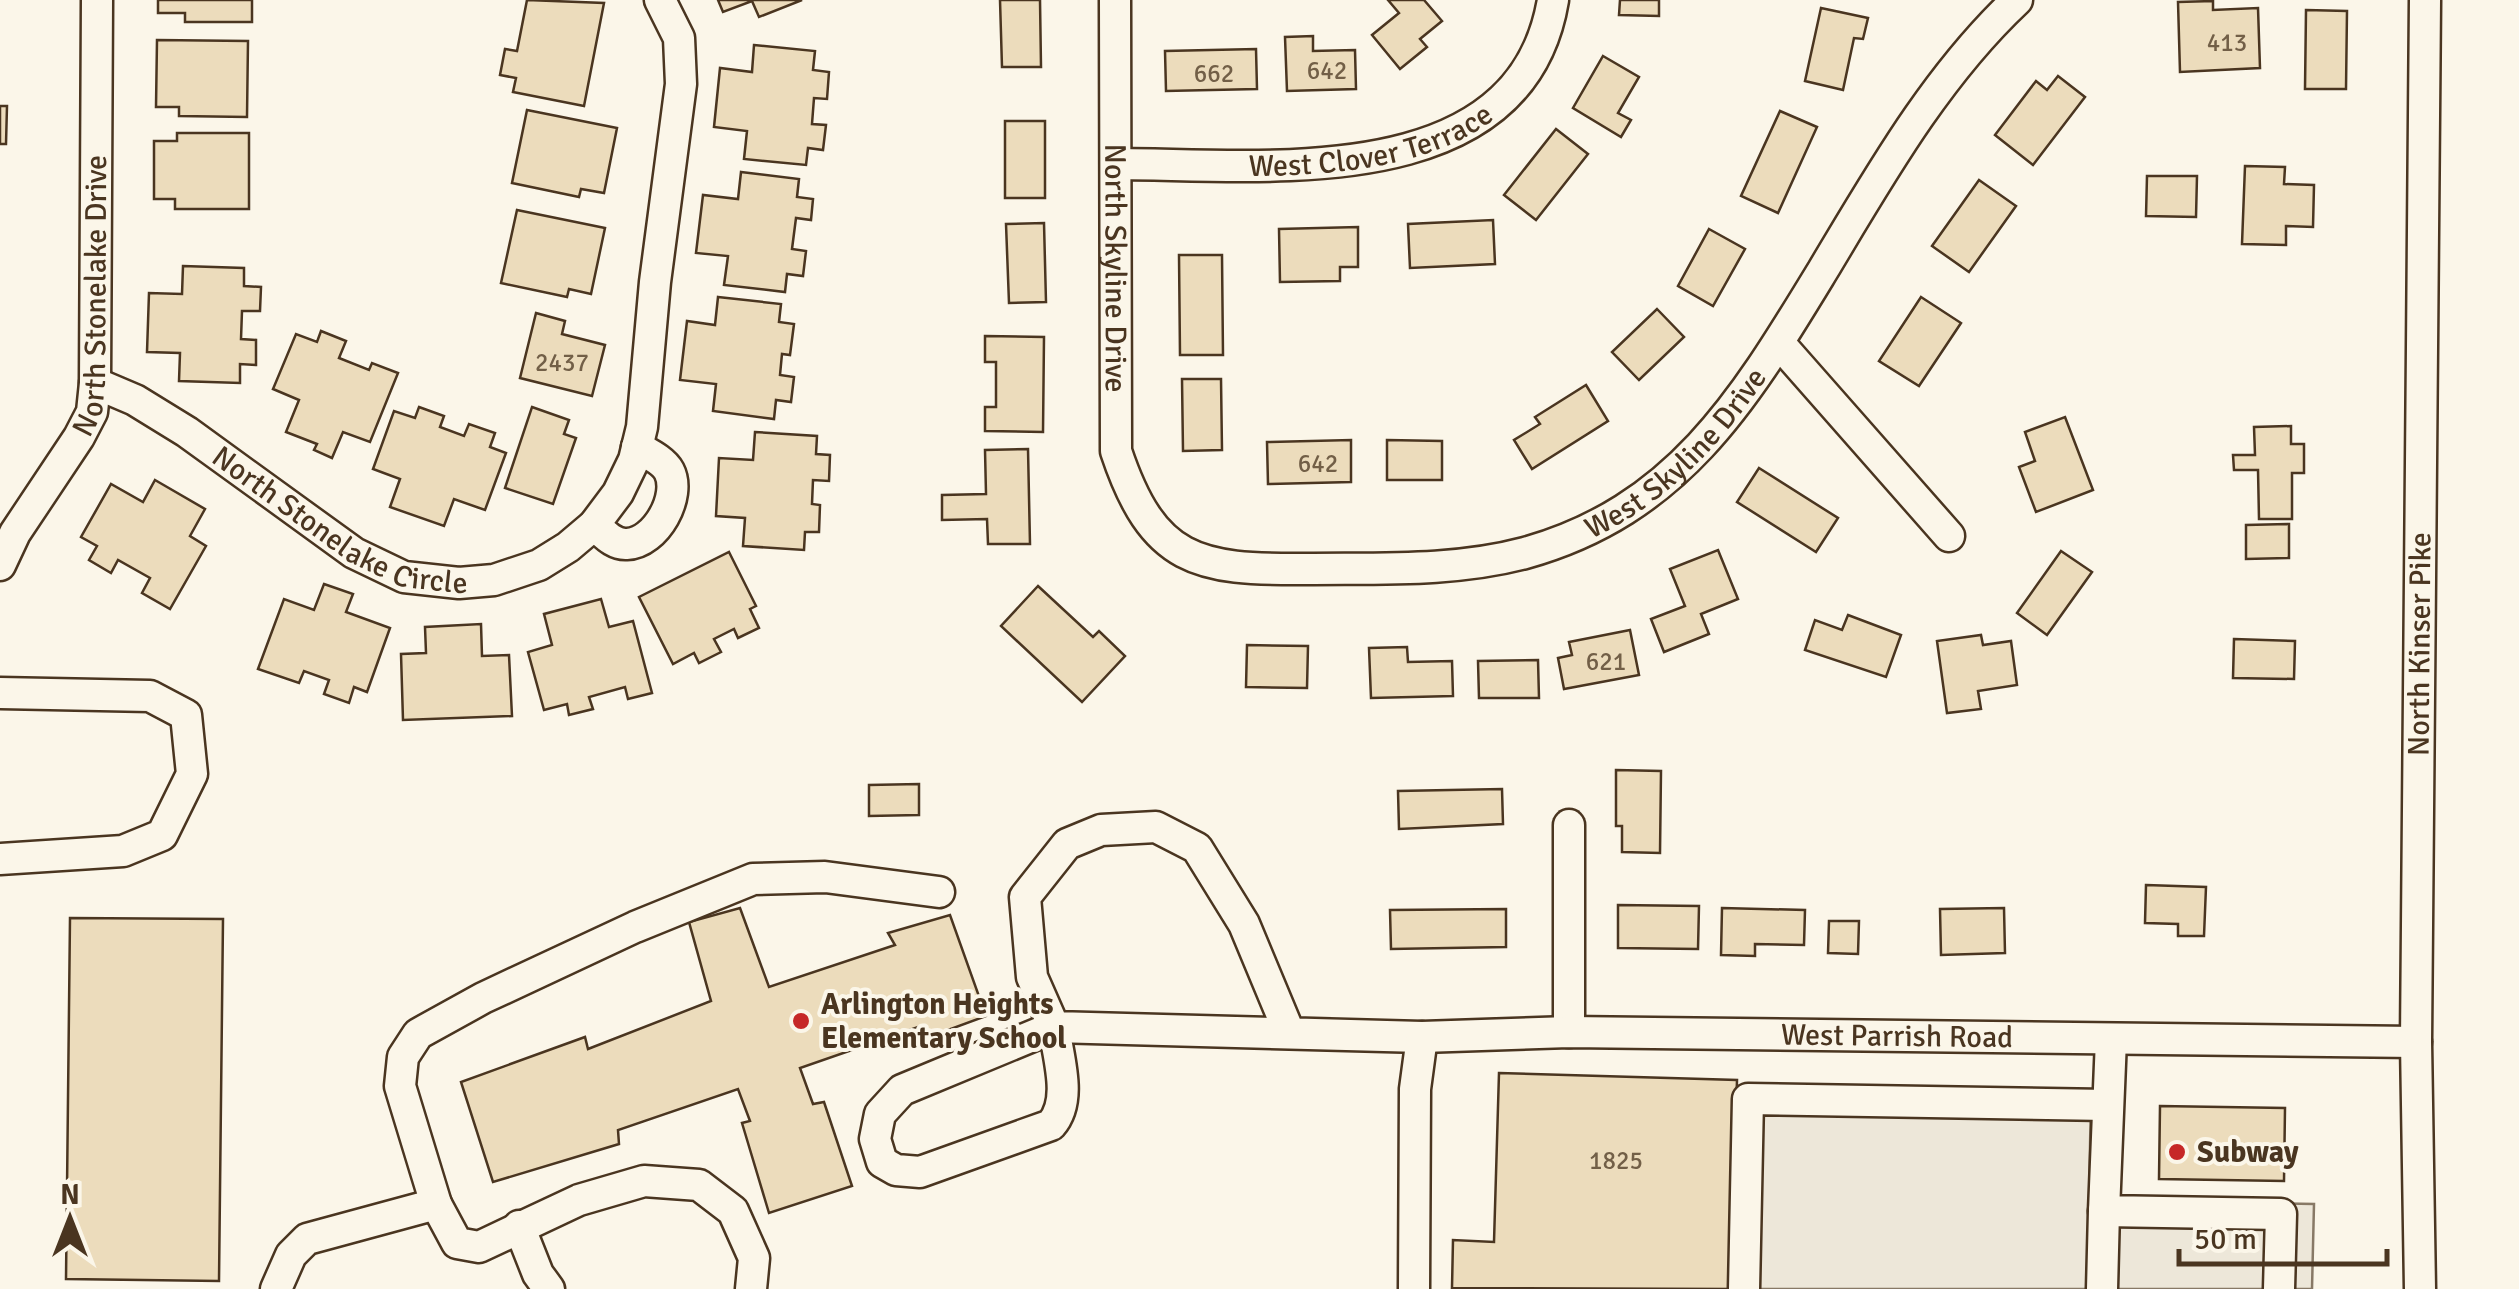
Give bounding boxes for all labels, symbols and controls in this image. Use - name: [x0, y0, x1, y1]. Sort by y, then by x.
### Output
- house number: 413: [2207, 27, 2247, 58]
- house number: 642: [1307, 55, 1347, 86]
- house number: 662: [1194, 58, 1234, 89]
- street label: West Clover Terrace: [1248, 96, 1500, 185]
- street label: North Skyline Drive: [1097, 144, 1134, 392]
- street label: North Stonelake Drive: [64, 155, 115, 443]
- house number: 2437: [535, 347, 589, 378]
- street label: West Skyline Drive: [1578, 361, 1774, 547]
- street label: North Stonelake Circle: [205, 438, 469, 602]
- house number: 642: [1298, 448, 1338, 479]
- street label: North Kinser Pike: [2400, 532, 2439, 756]
- house number: 621: [1586, 646, 1626, 677]
- place label: Arlington Heights Elementary School: [821, 986, 1067, 1057]
- marker: Arlington Heights Elementary School: [790, 1010, 812, 1032]
- street label: West Parrish Road: [1781, 1016, 2013, 1056]
- place label: Subway: [2197, 1134, 2299, 1171]
- marker: Subway: [2166, 1141, 2188, 1163]
- house number: 1825: [1589, 1145, 1643, 1176]
- north arrow: [20, 1169, 120, 1269]
- text: N: [60, 1178, 80, 1212]
- scale bar: [2179, 1204, 2386, 1266]
- text: 50 m: [2194, 1221, 2257, 1258]

